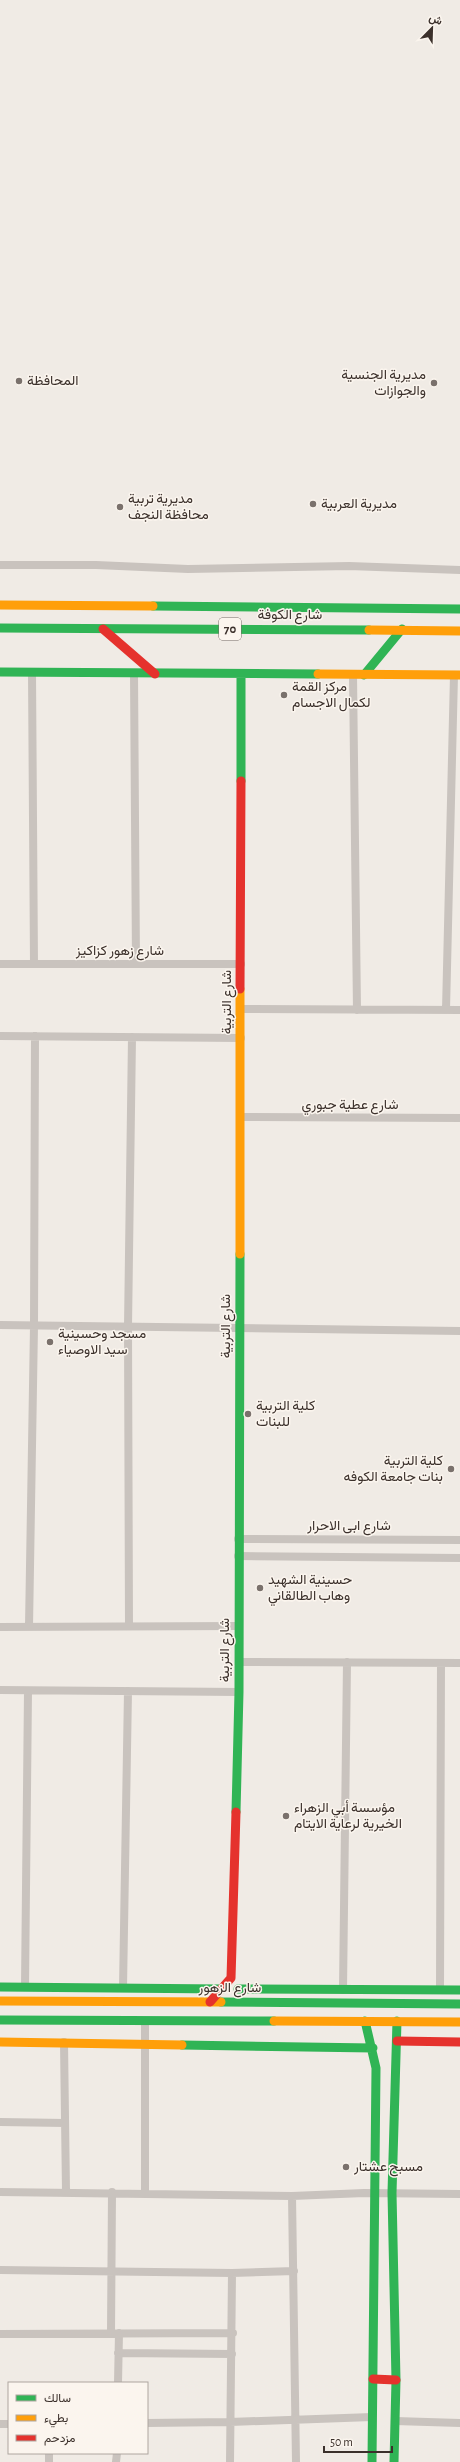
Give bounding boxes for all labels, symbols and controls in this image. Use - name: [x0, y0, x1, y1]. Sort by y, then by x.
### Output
- north arrow: [412, 8, 452, 48]
- text: ش: [427, 12, 444, 28]
- place label: مديرية الجنسية والجوازات: [341, 368, 426, 399]
- place label: المحافظة: [27, 374, 79, 388]
- marker: المحافظة: [14, 376, 24, 386]
- marker: مديرية الجنسية والجوازات: [429, 378, 439, 388]
- place label: مديرية تربية محافظة النجف: [128, 492, 209, 523]
- place label: مديرية العربية: [321, 497, 397, 512]
- marker: مديرية العربية: [308, 499, 318, 509]
- marker: مديرية تربية محافظة النجف: [115, 502, 125, 512]
- street label: شارع الكوفة: [258, 608, 322, 625]
- road number: 70: [219, 618, 241, 640]
- place label: مركز القمة لكمال الاجسام: [292, 680, 371, 712]
- marker: مركز القمة لكمال الاجسام: [279, 690, 289, 700]
- street label: شارع زهور كزاكيز: [75, 944, 164, 961]
- street label: شارع التربية: [220, 970, 237, 1034]
- street label: شارع عطية جبوري: [302, 1098, 399, 1116]
- street label: شارع التربية: [219, 1294, 236, 1358]
- place label: مسجد وحسينية سيد الاوصياء: [58, 1327, 146, 1358]
- marker: مسجد وحسينية سيد الاوصياء: [45, 1337, 55, 1347]
- place label: كلية التربية للبنات: [256, 1399, 315, 1430]
- marker: كلية التربية للبنات: [243, 1409, 253, 1419]
- place label: كلية التربية بنات جامعة الكوفه: [344, 1454, 443, 1485]
- marker: كلية التربية بنات جامعة الكوفه: [446, 1464, 456, 1474]
- street label: شارع ابی الاحرار: [306, 1519, 391, 1536]
- place label: حسينية الشهيد وهاب الطالقاني: [268, 1573, 352, 1607]
- marker: حسينية الشهيد وهاب الطالقاني: [255, 1583, 265, 1593]
- street label: شارع التربية: [218, 1618, 235, 1682]
- place label: مؤسسة أبي الزهراء الخيرية لرعاية الايتام: [294, 1800, 402, 1832]
- marker: مؤسسة أبي الزهراء الخيرية لرعاية الايتام: [281, 1811, 291, 1821]
- street label: شارع الزهور: [198, 1981, 261, 1998]
- place label: مسبح عشتار: [353, 2160, 423, 2177]
- marker: مسبح عشتار: [341, 2162, 351, 2172]
- legend: [8, 2382, 148, 2454]
- text: سالك: [44, 2392, 71, 2404]
- text: بطيء: [44, 2412, 68, 2428]
- scale bar: [324, 2428, 392, 2454]
- text: مزدحم: [44, 2432, 75, 2446]
- text: 50 m: [330, 2436, 353, 2448]

